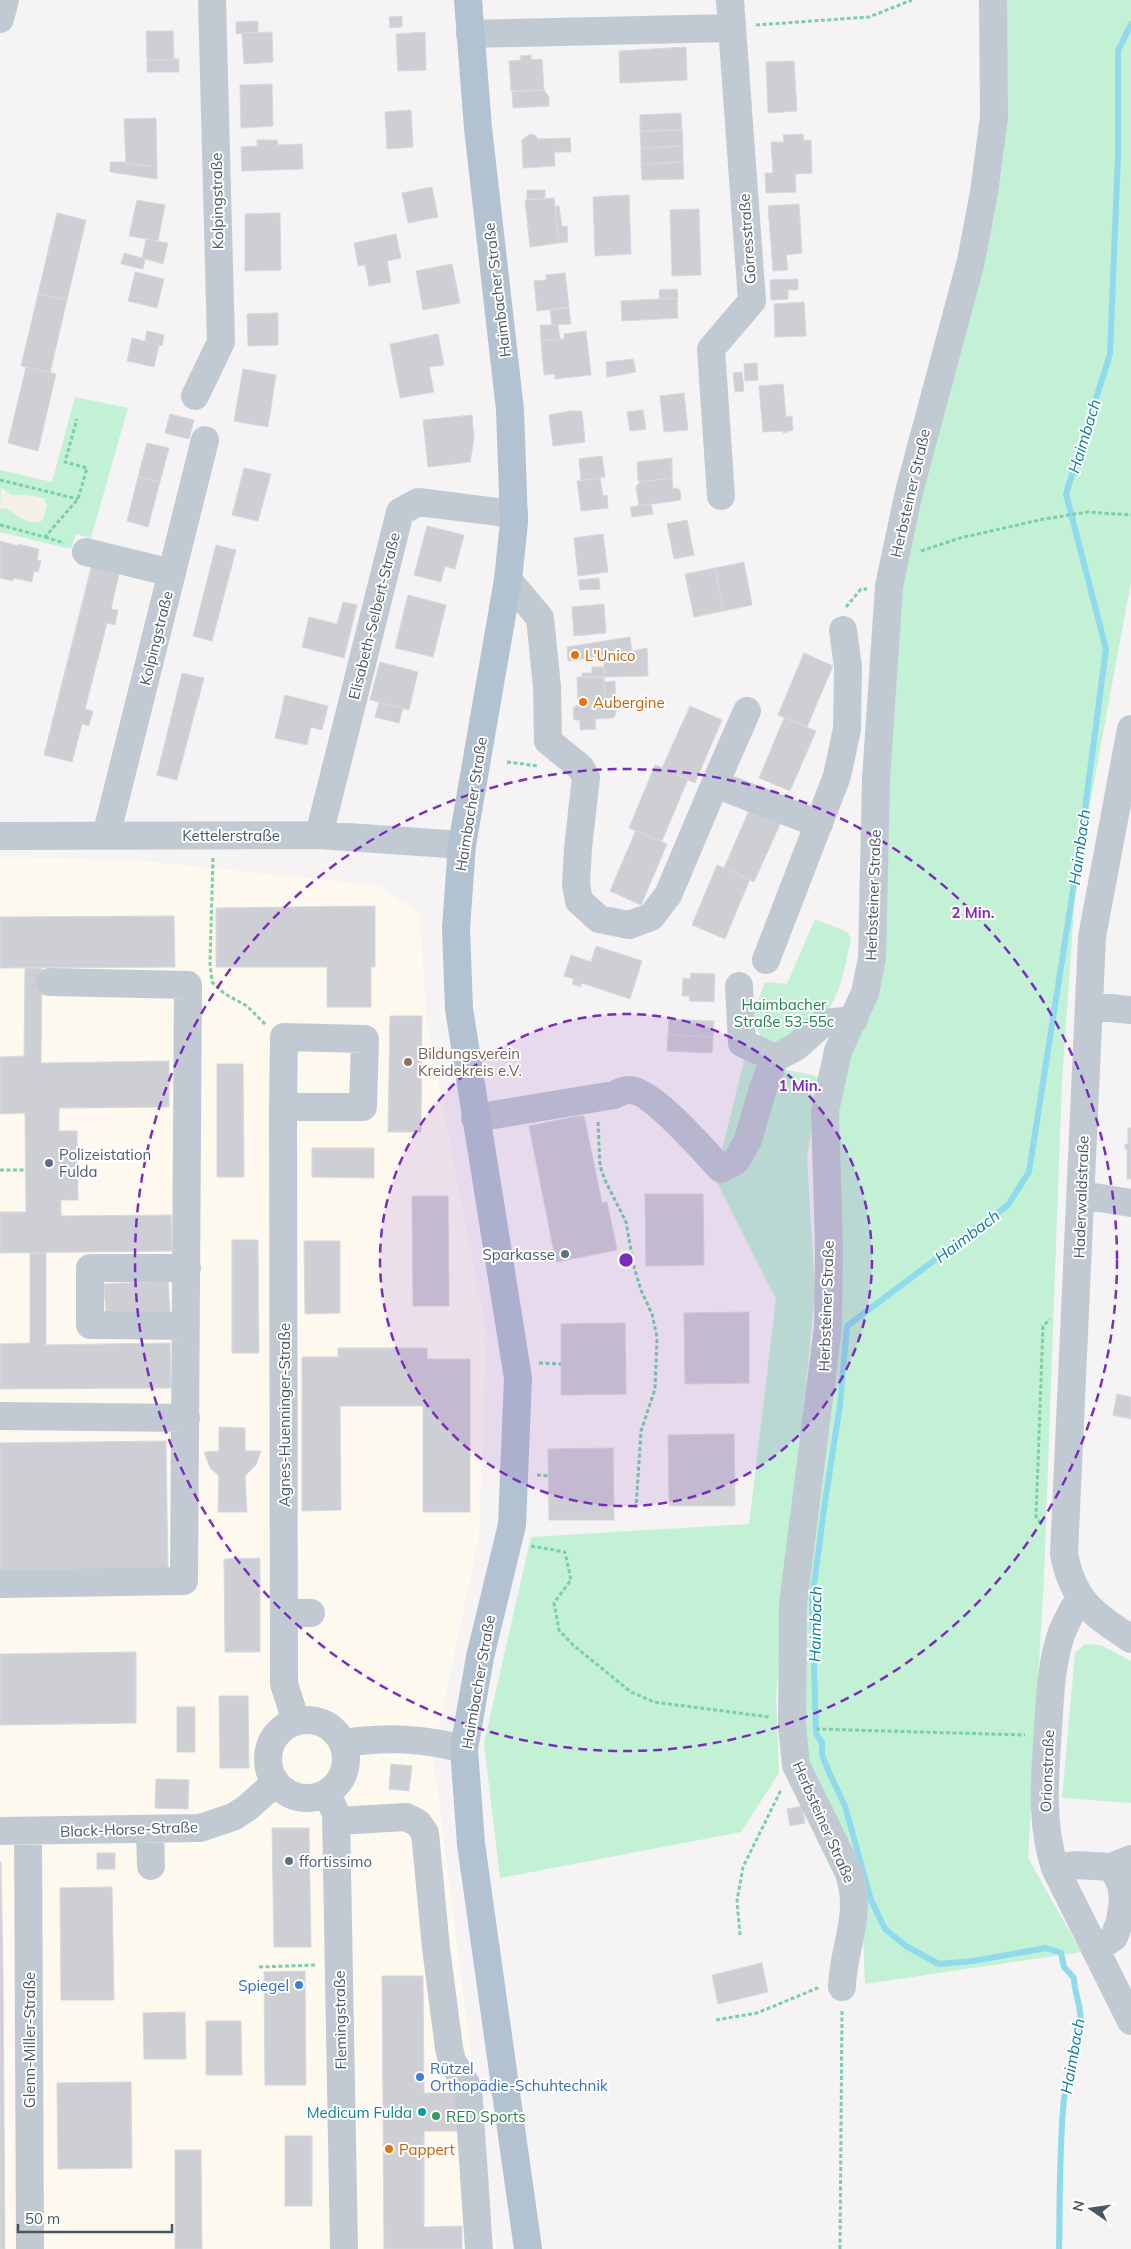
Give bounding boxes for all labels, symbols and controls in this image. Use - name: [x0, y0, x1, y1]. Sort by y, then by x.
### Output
- street label: Kolpingstraße: [207, 153, 227, 249]
- street label: Görresstraße: [734, 193, 760, 285]
- street label: Haimbacher Straße: [479, 222, 515, 358]
- water label: Haimbach: [1063, 397, 1105, 475]
- street label: Herbsteiner Straße: [886, 427, 934, 559]
- street label: Elisabeth-Selbert-Straße: [344, 530, 404, 702]
- street label: Kolpingstraße: [135, 589, 177, 687]
- place label: L'Unico: [585, 646, 636, 665]
- marker: L'Unico: [569, 649, 581, 661]
- place label: Aubergine: [593, 693, 665, 712]
- marker: Aubergine: [577, 696, 589, 708]
- street label: Haimbacher Straße: [451, 736, 491, 872]
- water label: Haimbach: [1064, 808, 1094, 886]
- street label: Kettelerstraße: [182, 826, 280, 845]
- street label: Herbsteiner Straße: [861, 829, 885, 961]
- text: 2 Min.: [952, 903, 994, 922]
- park label: Haimbacher Straße 53-55c: [734, 995, 834, 1031]
- place label: Bildungsverein Kreidekreis e.V.: [418, 1044, 522, 1080]
- marker: Bildungsverein Kreidekreis e.V.: [402, 1056, 414, 1068]
- text: 1 Min.: [779, 1076, 821, 1095]
- street label: Haderwaldstraße: [1069, 1135, 1093, 1259]
- place label: Polizeistation Fulda: [59, 1145, 151, 1181]
- marker: Polizeistation Fulda: [43, 1157, 55, 1169]
- water label: Haimbach: [931, 1205, 1003, 1267]
- street label: Herbsteiner Straße: [814, 1240, 838, 1372]
- place label: Sparkasse: [483, 1245, 555, 1264]
- marker: Sparkasse: [559, 1248, 571, 1260]
- centre of rings: [617, 1251, 635, 1269]
- street label: Agnes-Huenninger-Straße: [275, 1323, 294, 1507]
- water label: Haimbach: [804, 1586, 826, 1662]
- street label: Haimbacher Straße: [457, 1614, 499, 1750]
- street label: Orionstraße: [1036, 1729, 1058, 1813]
- street label: Herbsteiner Straße: [789, 1758, 859, 1886]
- street label: Black-Horse-Straße: [60, 1817, 198, 1841]
- place label: ffortissimo: [299, 1852, 372, 1871]
- marker: ffortissimo: [283, 1855, 295, 1867]
- street label: Flemingstraße: [330, 1970, 350, 2070]
- street label: Glenn-Miller-Straße: [20, 1972, 39, 2108]
- place label: Spiegel: [238, 1976, 289, 1995]
- marker: Spiegel: [293, 1979, 305, 1991]
- water label: Haimbach: [1056, 2017, 1088, 2095]
- place label: Rützel Orthopädie-Schuhtechnik: [430, 2059, 608, 2095]
- marker: Rützel Orthopädie-Schuhtechnik: [414, 2071, 426, 2083]
- place label: Medicum Fulda: [307, 2103, 412, 2122]
- marker: Medicum Fulda: [416, 2106, 428, 2118]
- place label: RED Sports: [446, 2107, 526, 2126]
- marker: RED Sports: [430, 2110, 442, 2122]
- place label: Pappert: [399, 2140, 455, 2159]
- marker: Pappert: [383, 2143, 395, 2155]
- north arrow: [1066, 2184, 1116, 2234]
- text: N: [1068, 2199, 1088, 2213]
- scale bar: [18, 2202, 171, 2234]
- text: 50 m: [25, 2209, 60, 2228]

